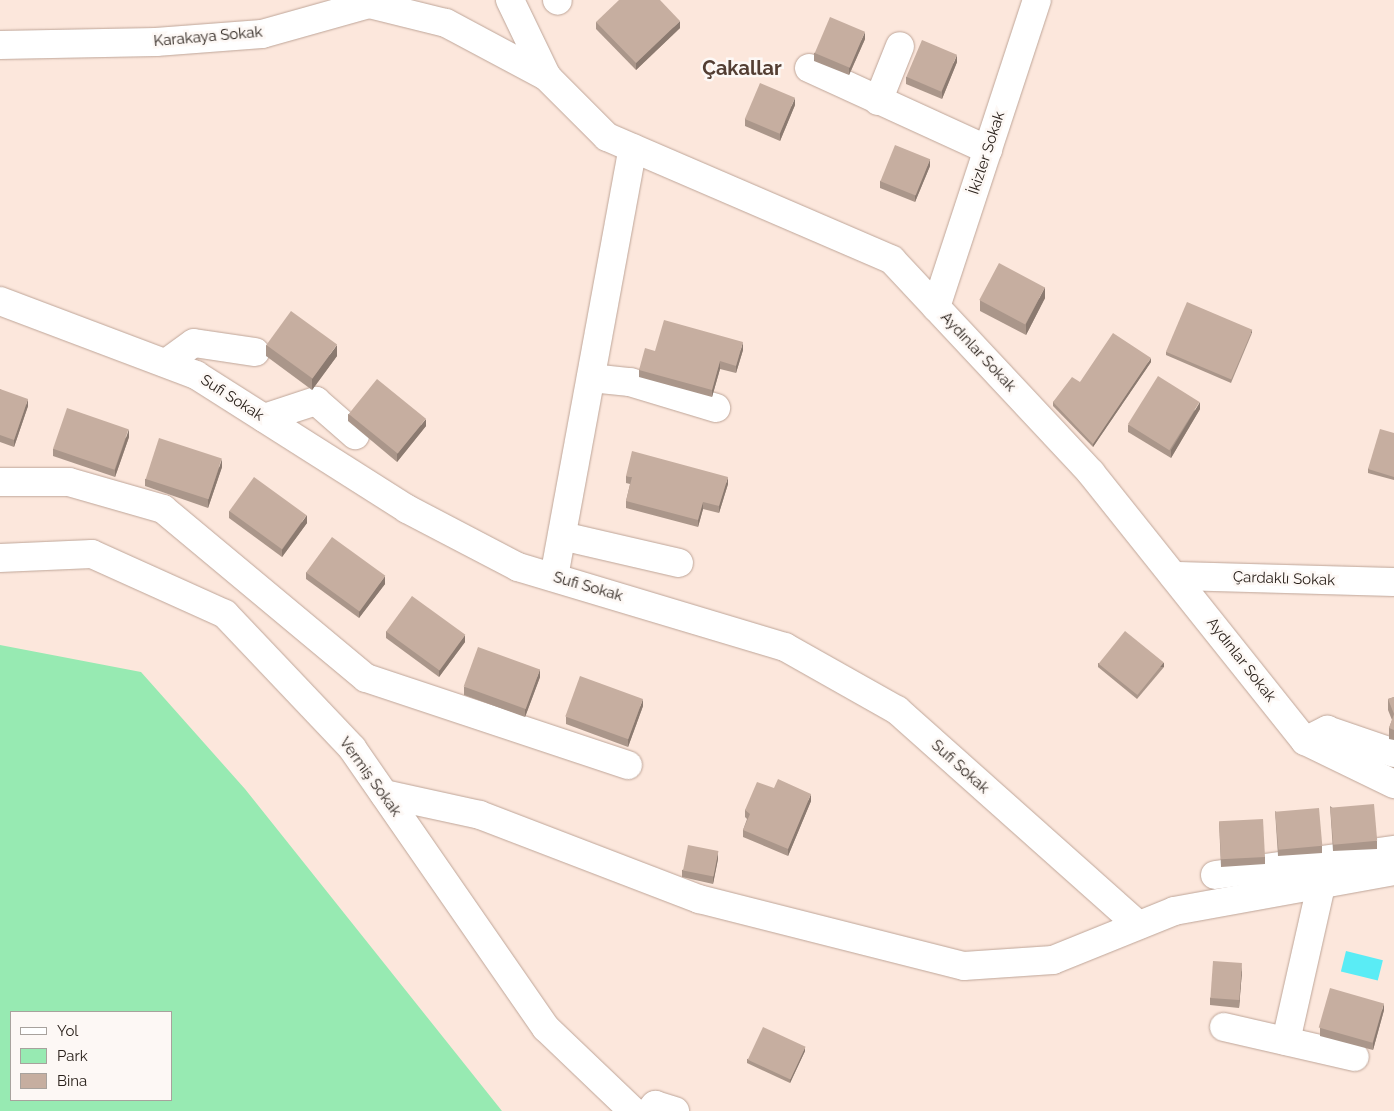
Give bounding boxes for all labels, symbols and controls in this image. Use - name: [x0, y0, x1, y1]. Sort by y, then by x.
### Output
- street label: Karakaya Sokak: [153, 23, 263, 51]
- district label: Çakallar: [702, 56, 782, 80]
- street label: İkizler Sokak: [965, 109, 1009, 197]
- street label: Aydınlar Sokak: [937, 308, 1019, 396]
- street label: Sufi Sokak: [197, 371, 267, 425]
- street label: Sufi Sokak: [551, 568, 625, 606]
- street label: Çardaklı Sokak: [1233, 568, 1335, 590]
- street label: Aydınlar Sokak: [1202, 614, 1280, 706]
- street label: Vermiş Sokak: [335, 734, 405, 820]
- street label: Sufi Sokak: [927, 736, 993, 798]
- legend: [10, 1011, 172, 1101]
- text: Yol: [57, 1022, 78, 1040]
- text: Park: [57, 1047, 88, 1065]
- text: Bina: [57, 1072, 87, 1090]

